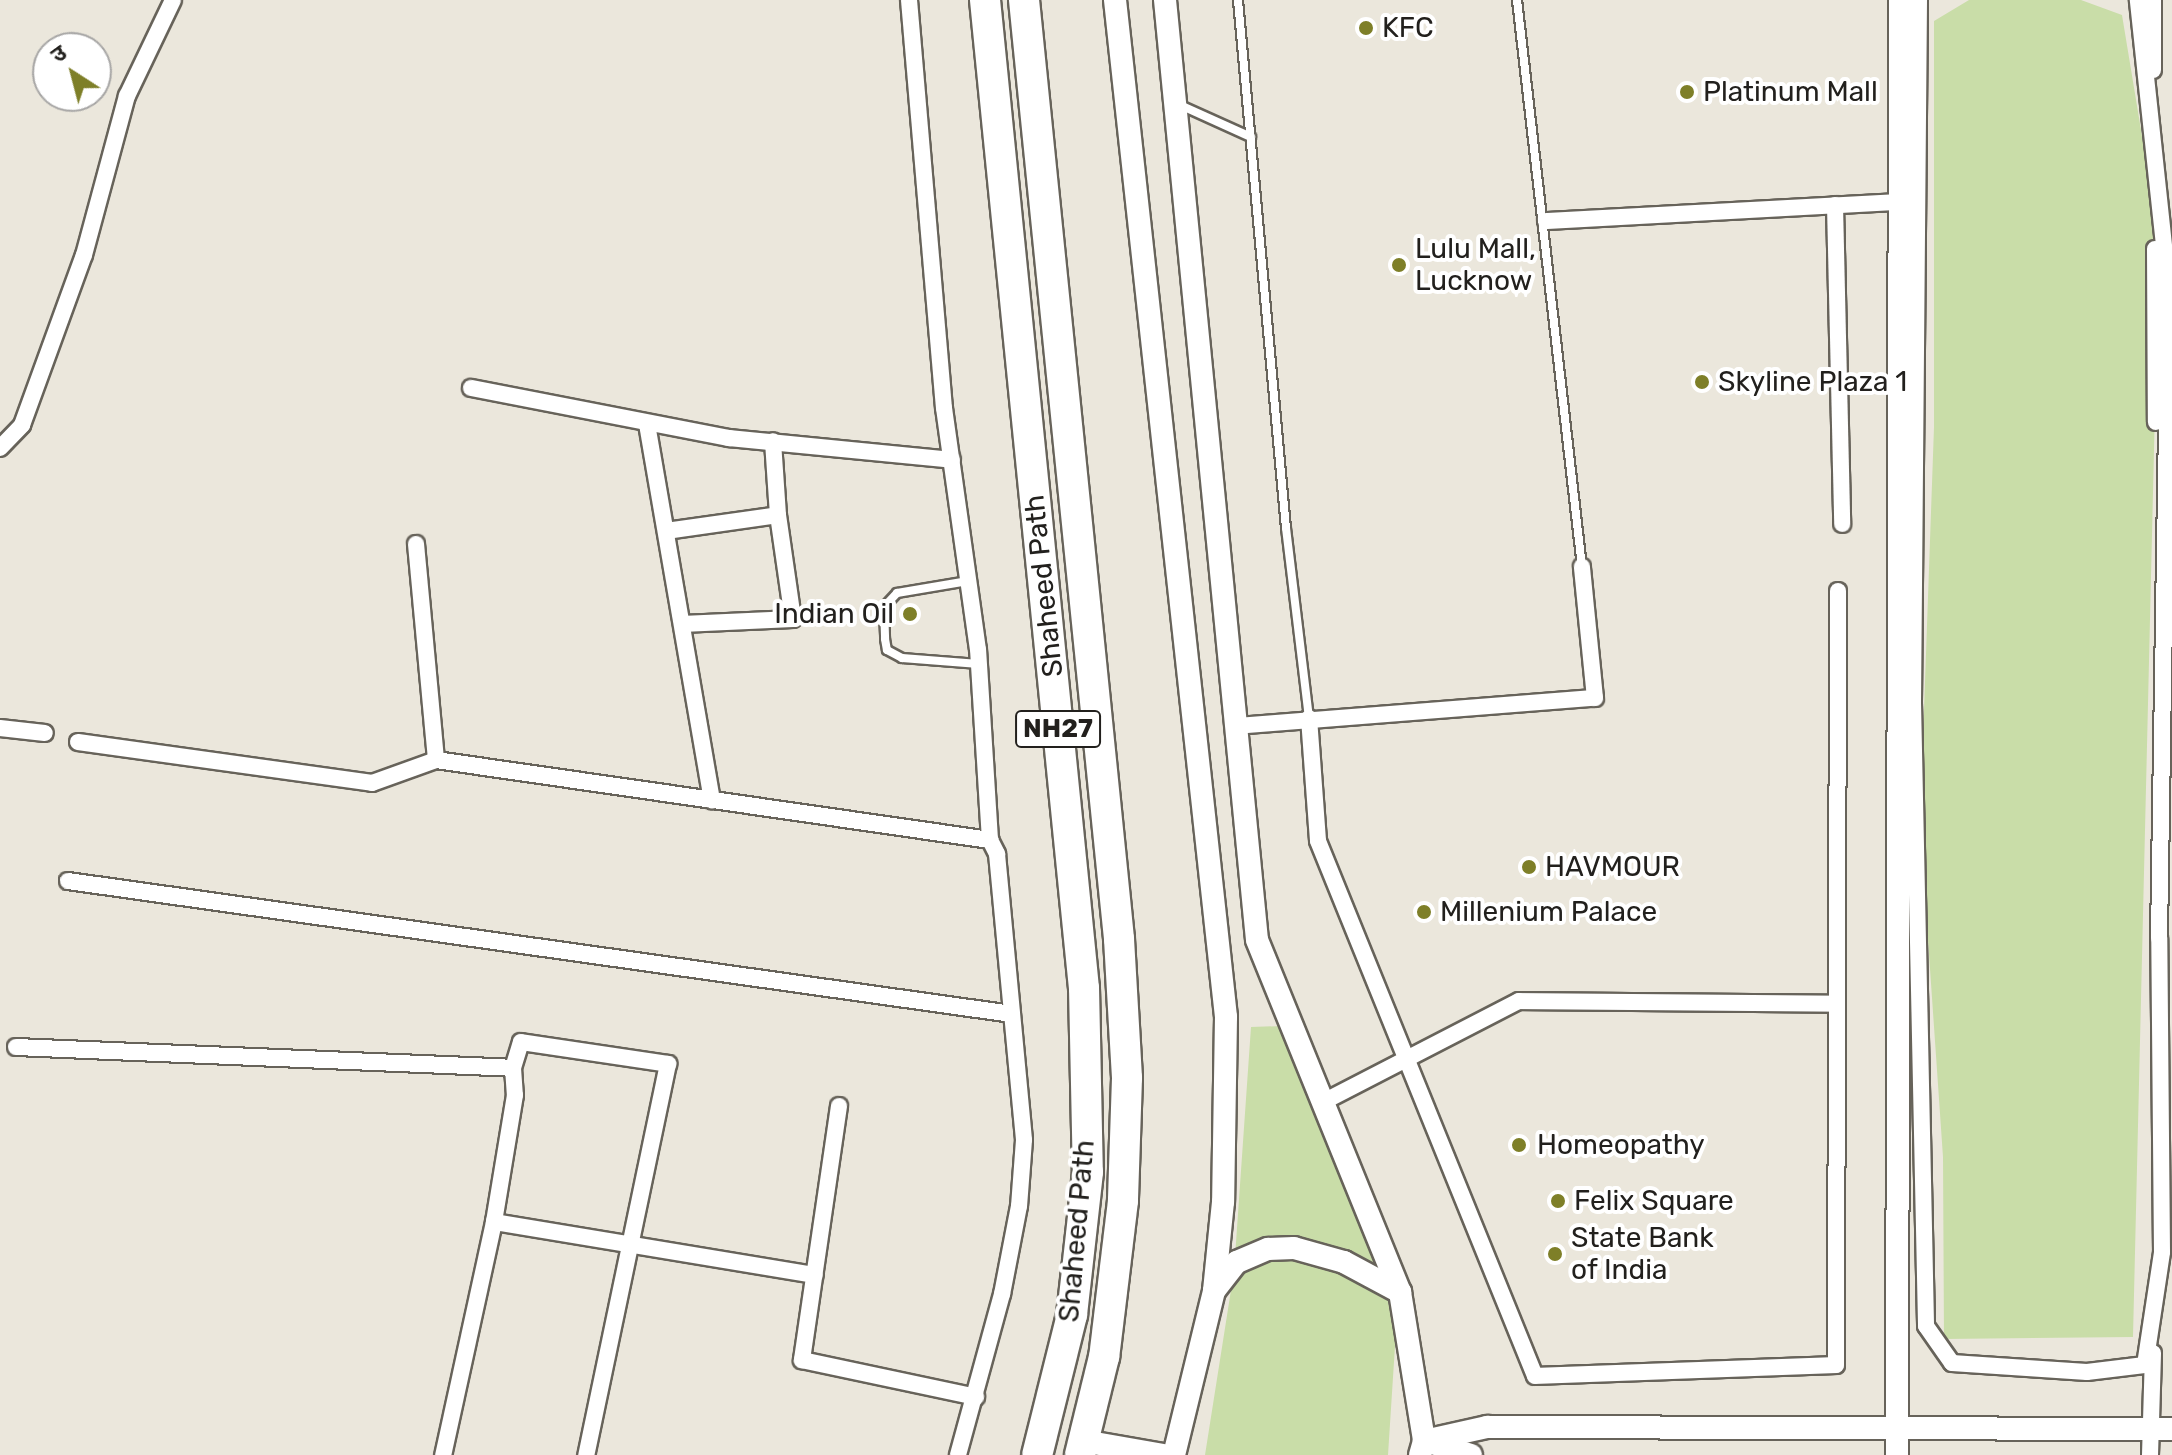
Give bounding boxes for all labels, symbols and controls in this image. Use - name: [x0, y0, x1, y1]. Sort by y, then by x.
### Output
- place label: KFC: [1382, 11, 1434, 45]
- marker: KFC: [1357, 19, 1375, 37]
- north arrow: [32, 32, 112, 112]
- text: उ: [46, 39, 72, 69]
- place label: Platinum Mall: [1703, 75, 1878, 109]
- marker: Platinum Mall: [1678, 83, 1696, 101]
- place label: Lulu Mall, Lucknow: [1415, 232, 1536, 298]
- marker: Lulu Mall, Lucknow: [1390, 256, 1408, 274]
- place label: Skyline Plaza 1: [1718, 365, 1907, 399]
- marker: Skyline Plaza 1: [1693, 373, 1711, 391]
- street label: Shaheed Path: [1018, 493, 1070, 679]
- place label: Indian Oil: [774, 597, 894, 631]
- marker: Indian Oil: [901, 605, 919, 623]
- road number: NH27: [1014, 707, 1102, 751]
- place label: HAVMOUR: [1545, 850, 1680, 884]
- marker: HAVMOUR: [1520, 858, 1538, 876]
- place label: Millenium Palace: [1440, 895, 1657, 929]
- marker: Millenium Palace: [1415, 903, 1433, 921]
- place label: Homeopathy: [1537, 1128, 1705, 1162]
- marker: Homeopathy: [1508, 1134, 1530, 1156]
- street label: Shaheed Path: [1052, 1138, 1102, 1324]
- place label: Felix Square: [1574, 1184, 1734, 1218]
- marker: Felix Square: [1549, 1192, 1567, 1210]
- place label: State Bank of India: [1571, 1221, 1714, 1287]
- marker: State Bank of India: [1546, 1245, 1564, 1263]

